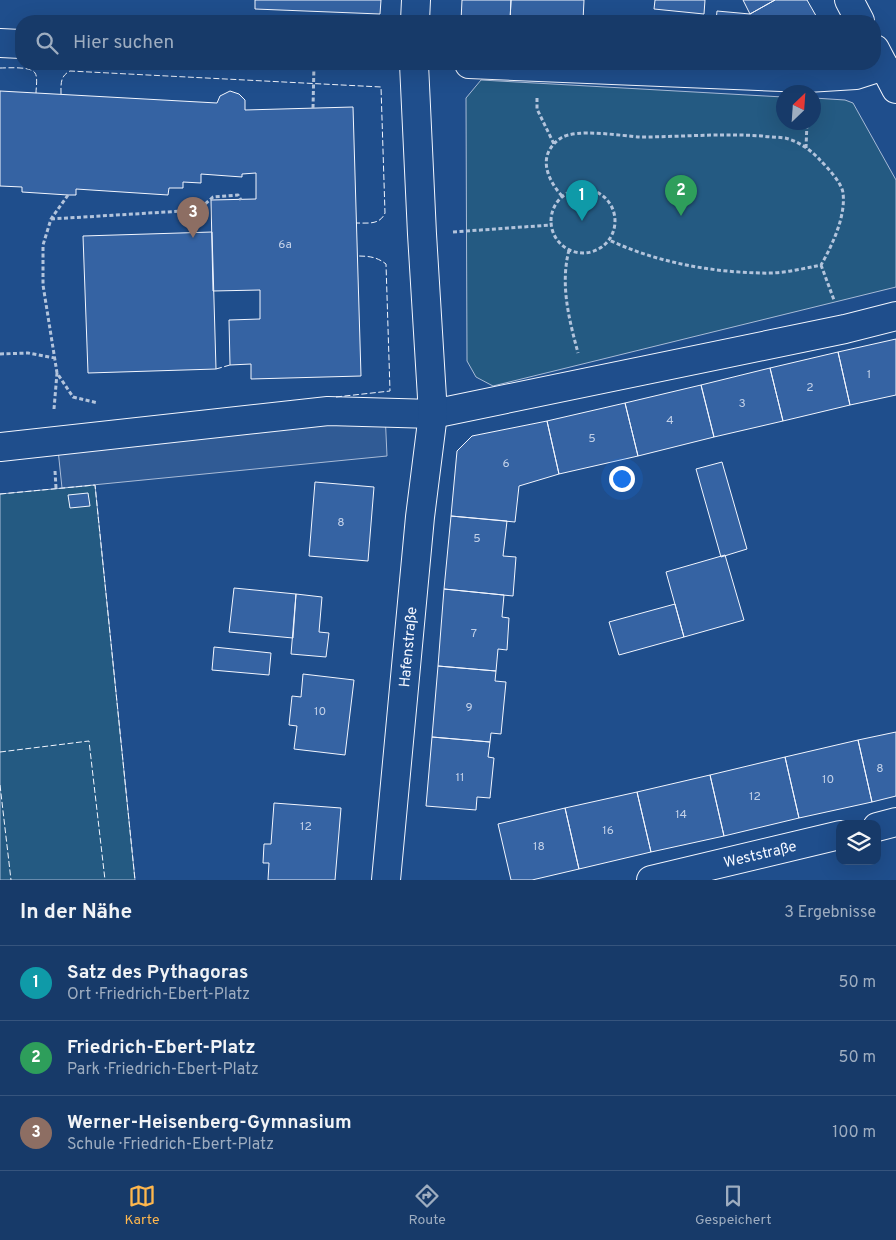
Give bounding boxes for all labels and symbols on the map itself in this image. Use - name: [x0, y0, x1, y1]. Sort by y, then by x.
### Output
- north arrow: [776, 85, 821, 130]
- pin: 2: [665, 175, 697, 216]
- pin: 1: [566, 180, 598, 221]
- pin: 3: [177, 197, 209, 238]
- house number: 6a: [278, 237, 292, 253]
- house number: 1: [867, 367, 871, 383]
- house number: 2: [806, 380, 814, 396]
- house number: 3: [738, 396, 746, 412]
- house number: 4: [666, 413, 674, 429]
- house number: 5: [588, 431, 596, 447]
- house number: 6: [502, 456, 510, 472]
- your location: [609, 466, 635, 492]
- house number: 8: [337, 515, 345, 531]
- house number: 5: [473, 531, 481, 547]
- street label: Hafenstraße: [396, 606, 423, 688]
- house number: 7: [471, 626, 477, 642]
- house number: 9: [465, 700, 473, 716]
- house number: 10: [314, 704, 326, 720]
- house number: 8: [876, 761, 884, 777]
- house number: 11: [456, 770, 464, 786]
- house number: 10: [822, 772, 834, 788]
- house number: 12: [749, 789, 761, 805]
- house number: 14: [675, 807, 687, 823]
- house number: 12: [300, 819, 312, 835]
- house number: 16: [602, 823, 614, 839]
- street label: Weststraße: [722, 838, 799, 873]
- house number: 18: [533, 839, 545, 855]

